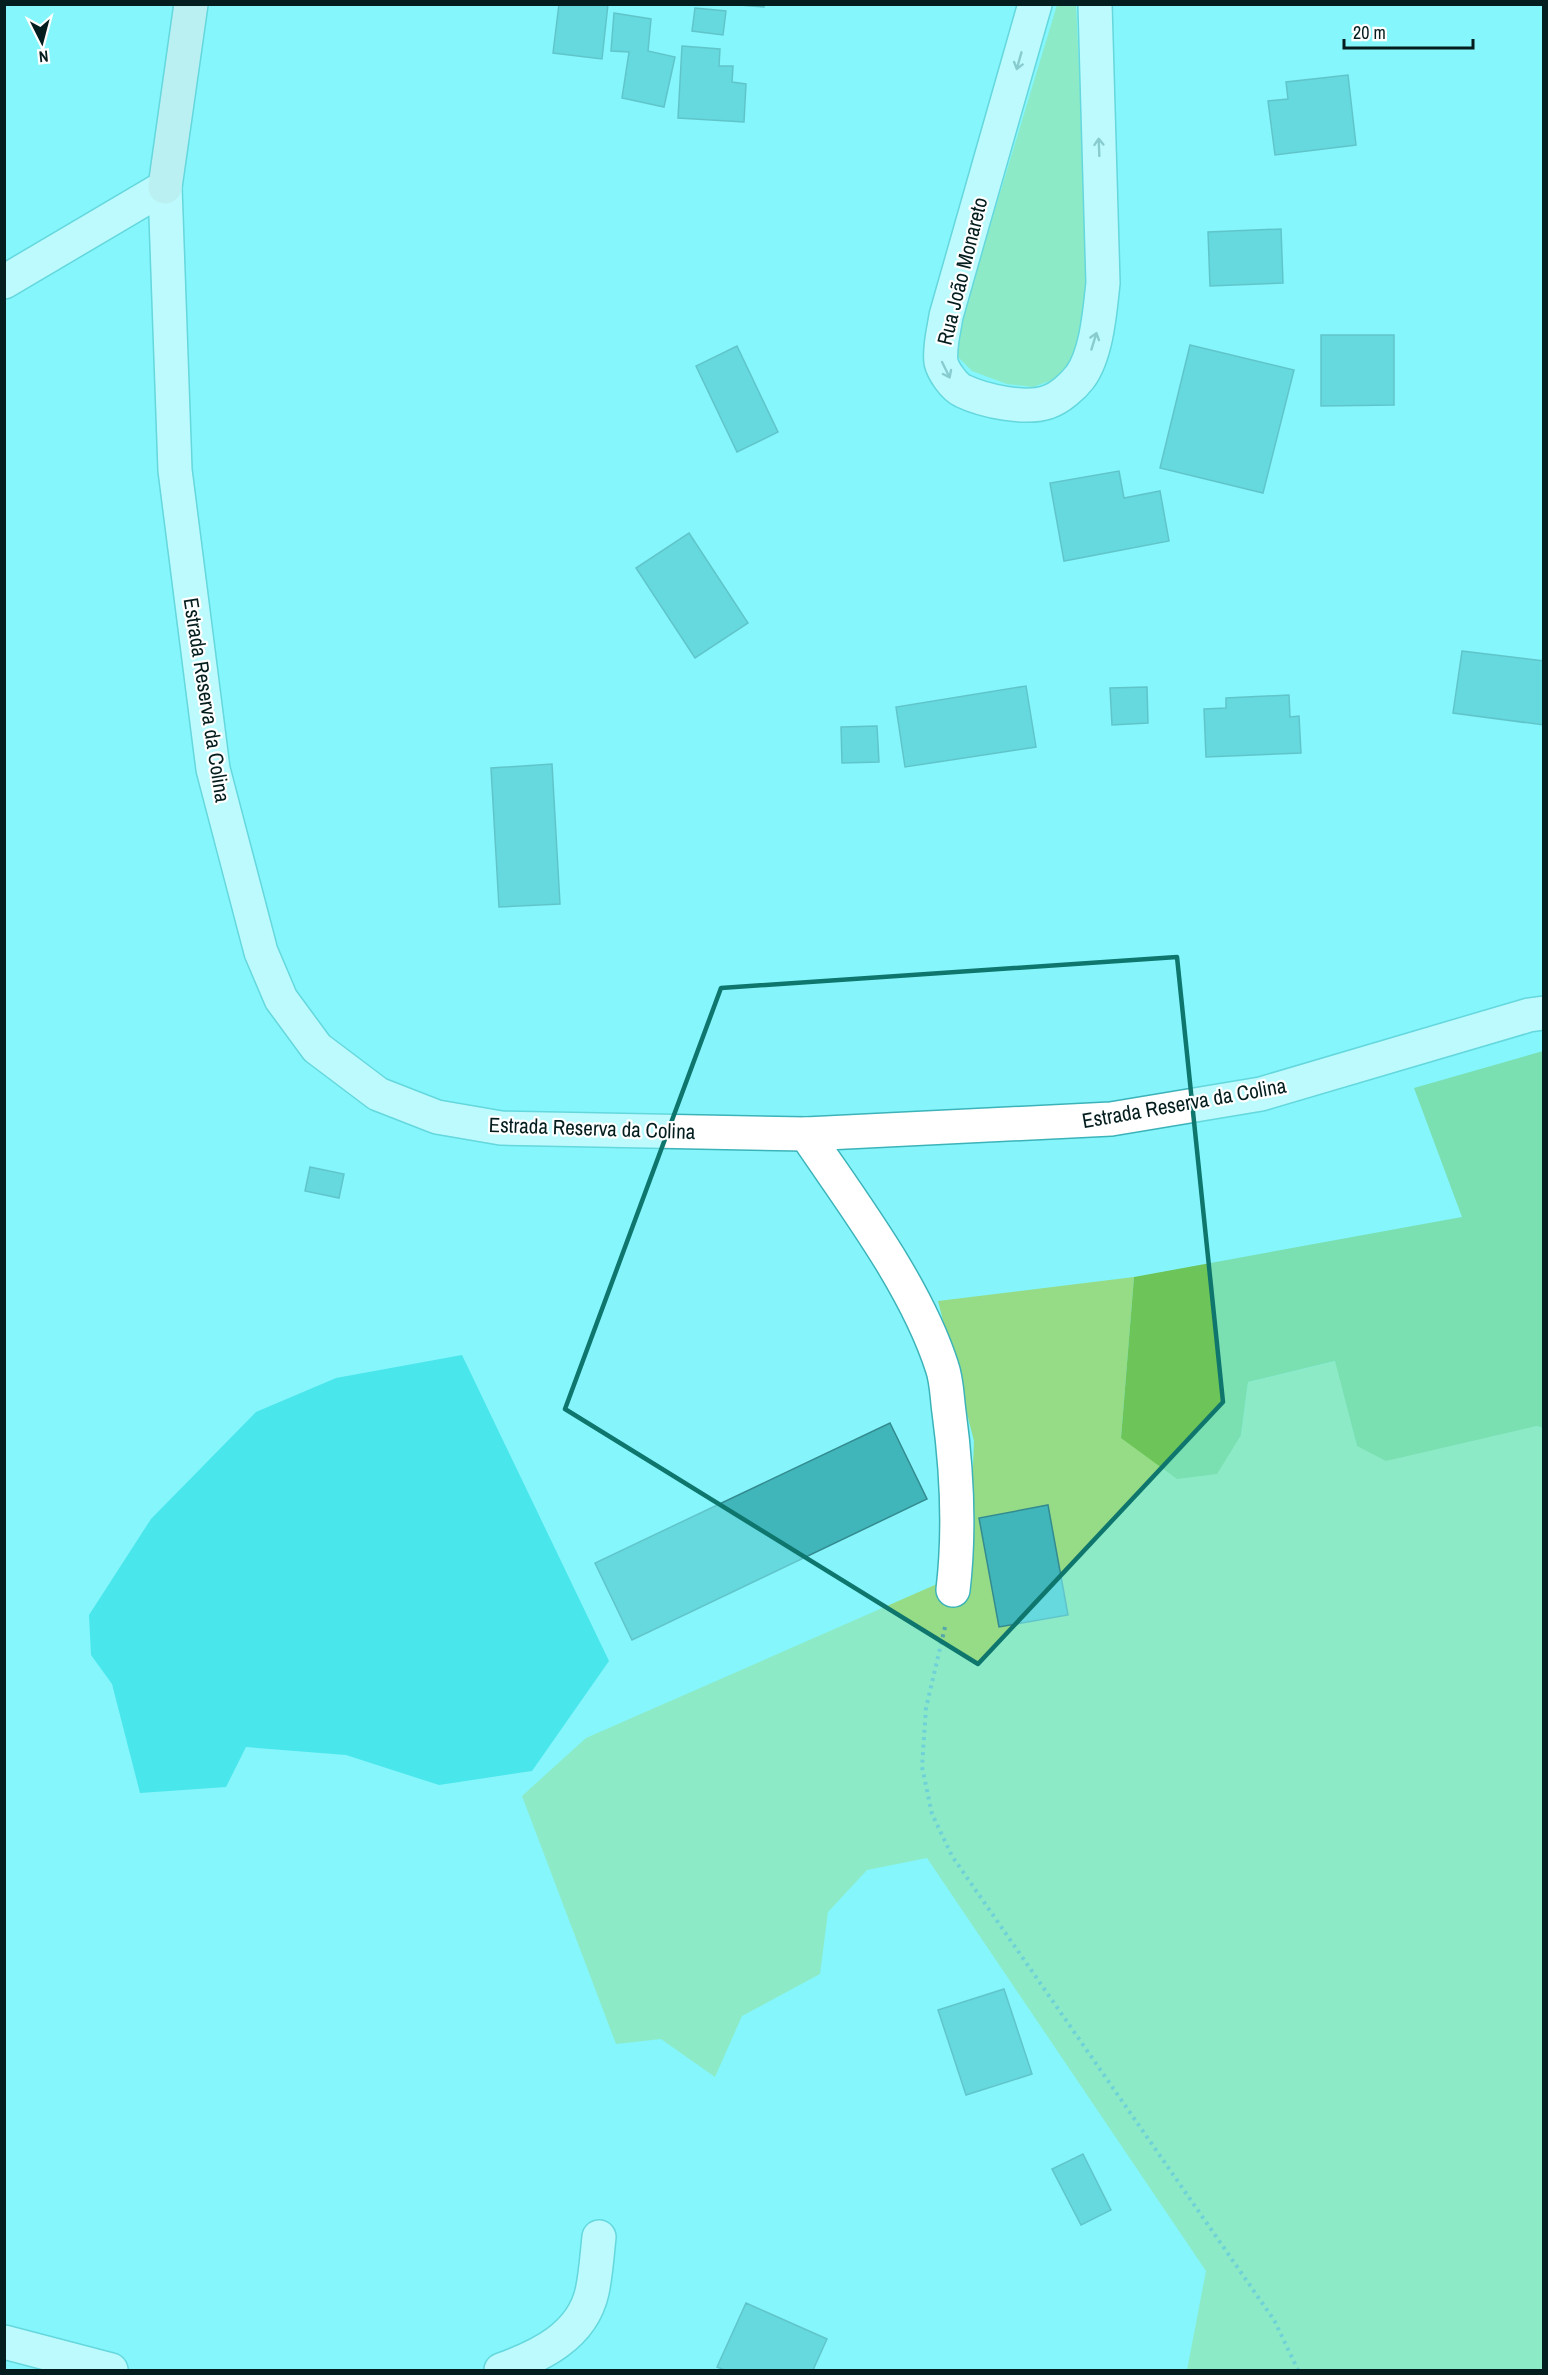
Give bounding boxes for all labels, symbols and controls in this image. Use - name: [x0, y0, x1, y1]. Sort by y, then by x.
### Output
- north arrow: [12, 12, 72, 72]
- scale bar: [1344, 12, 1473, 50]
- text: 20 m: [1353, 20, 1386, 45]
- text: N: [38, 45, 49, 68]
- one-way arrow: [1013, 51, 1024, 70]
- one-way arrow: [1093, 138, 1105, 158]
- street label: Rua João Monareto: [930, 194, 994, 348]
- one-way arrow: [1089, 332, 1100, 351]
- one-way arrow: [940, 361, 952, 379]
- street label: Estrada Reserva da Colina: [177, 596, 238, 805]
- street label: Estrada Reserva da Colina: [1080, 1071, 1289, 1135]
- street label: Estrada Reserva da Colina: [488, 1110, 696, 1146]

